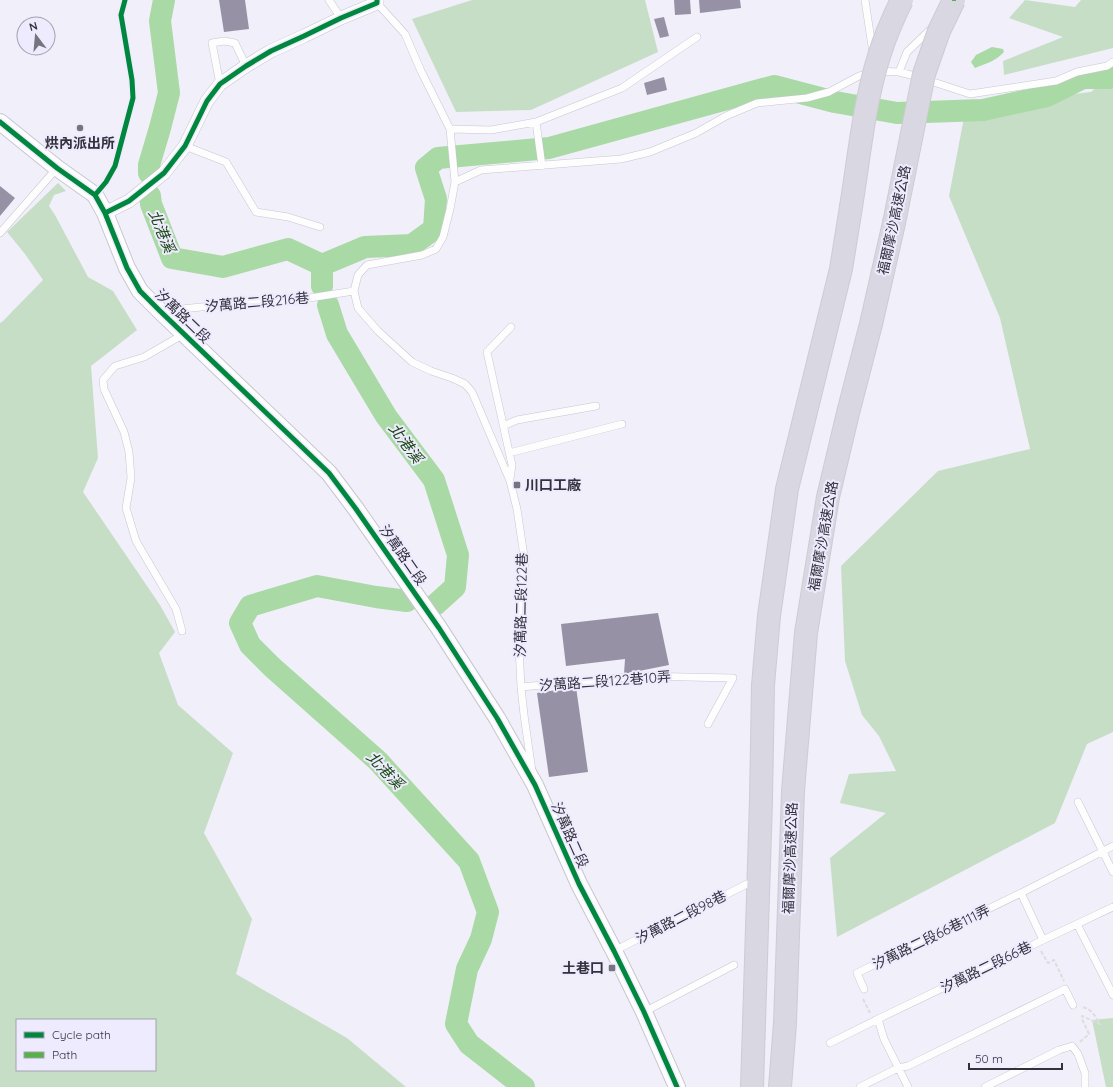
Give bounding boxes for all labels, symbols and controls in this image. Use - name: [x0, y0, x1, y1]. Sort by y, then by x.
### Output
- north arrow: [16, 16, 56, 56]
- text: N: [27, 19, 39, 34]
- marker: 烘內派出所: [75, 123, 85, 133]
- place label: 烘內派出所: [45, 134, 115, 152]
- street label: 福爾摩沙高速公路: [874, 163, 914, 277]
- water label: 北港溪: [144, 207, 180, 257]
- street label: 汐萬路二段: [152, 285, 214, 347]
- street label: 汐萬路二段216巷: [204, 288, 310, 316]
- water label: 北港溪: [385, 419, 428, 468]
- place label: 川口工廠: [525, 476, 581, 494]
- street label: 福爾摩沙高速公路: [804, 479, 842, 593]
- marker: 川口工廠: [512, 480, 522, 490]
- street label: 汐萬路二段: [376, 521, 430, 589]
- street label: 汐萬路二段122巷: [511, 552, 531, 658]
- street label: 汐萬路二段122巷10弄: [538, 667, 672, 695]
- water label: 北港溪: [363, 747, 409, 794]
- street label: 汐萬路二段: [548, 799, 592, 871]
- street label: 福爾摩沙高速公路: [779, 802, 801, 914]
- street label: 汐萬路二段98巷: [633, 886, 729, 948]
- street label: 汐萬路二段66巷111弄: [870, 901, 992, 973]
- street label: 汐萬路二段66巷: [938, 938, 1034, 996]
- place label: 土巷口: [562, 959, 604, 977]
- marker: 土巷口: [607, 963, 617, 973]
- legend: [16, 1019, 156, 1071]
- text: Cycle path: [52, 1027, 111, 1042]
- scale bar: [969, 1045, 1062, 1071]
- text: Path: [52, 1047, 77, 1062]
- text: 50 m: [975, 1051, 1003, 1066]

